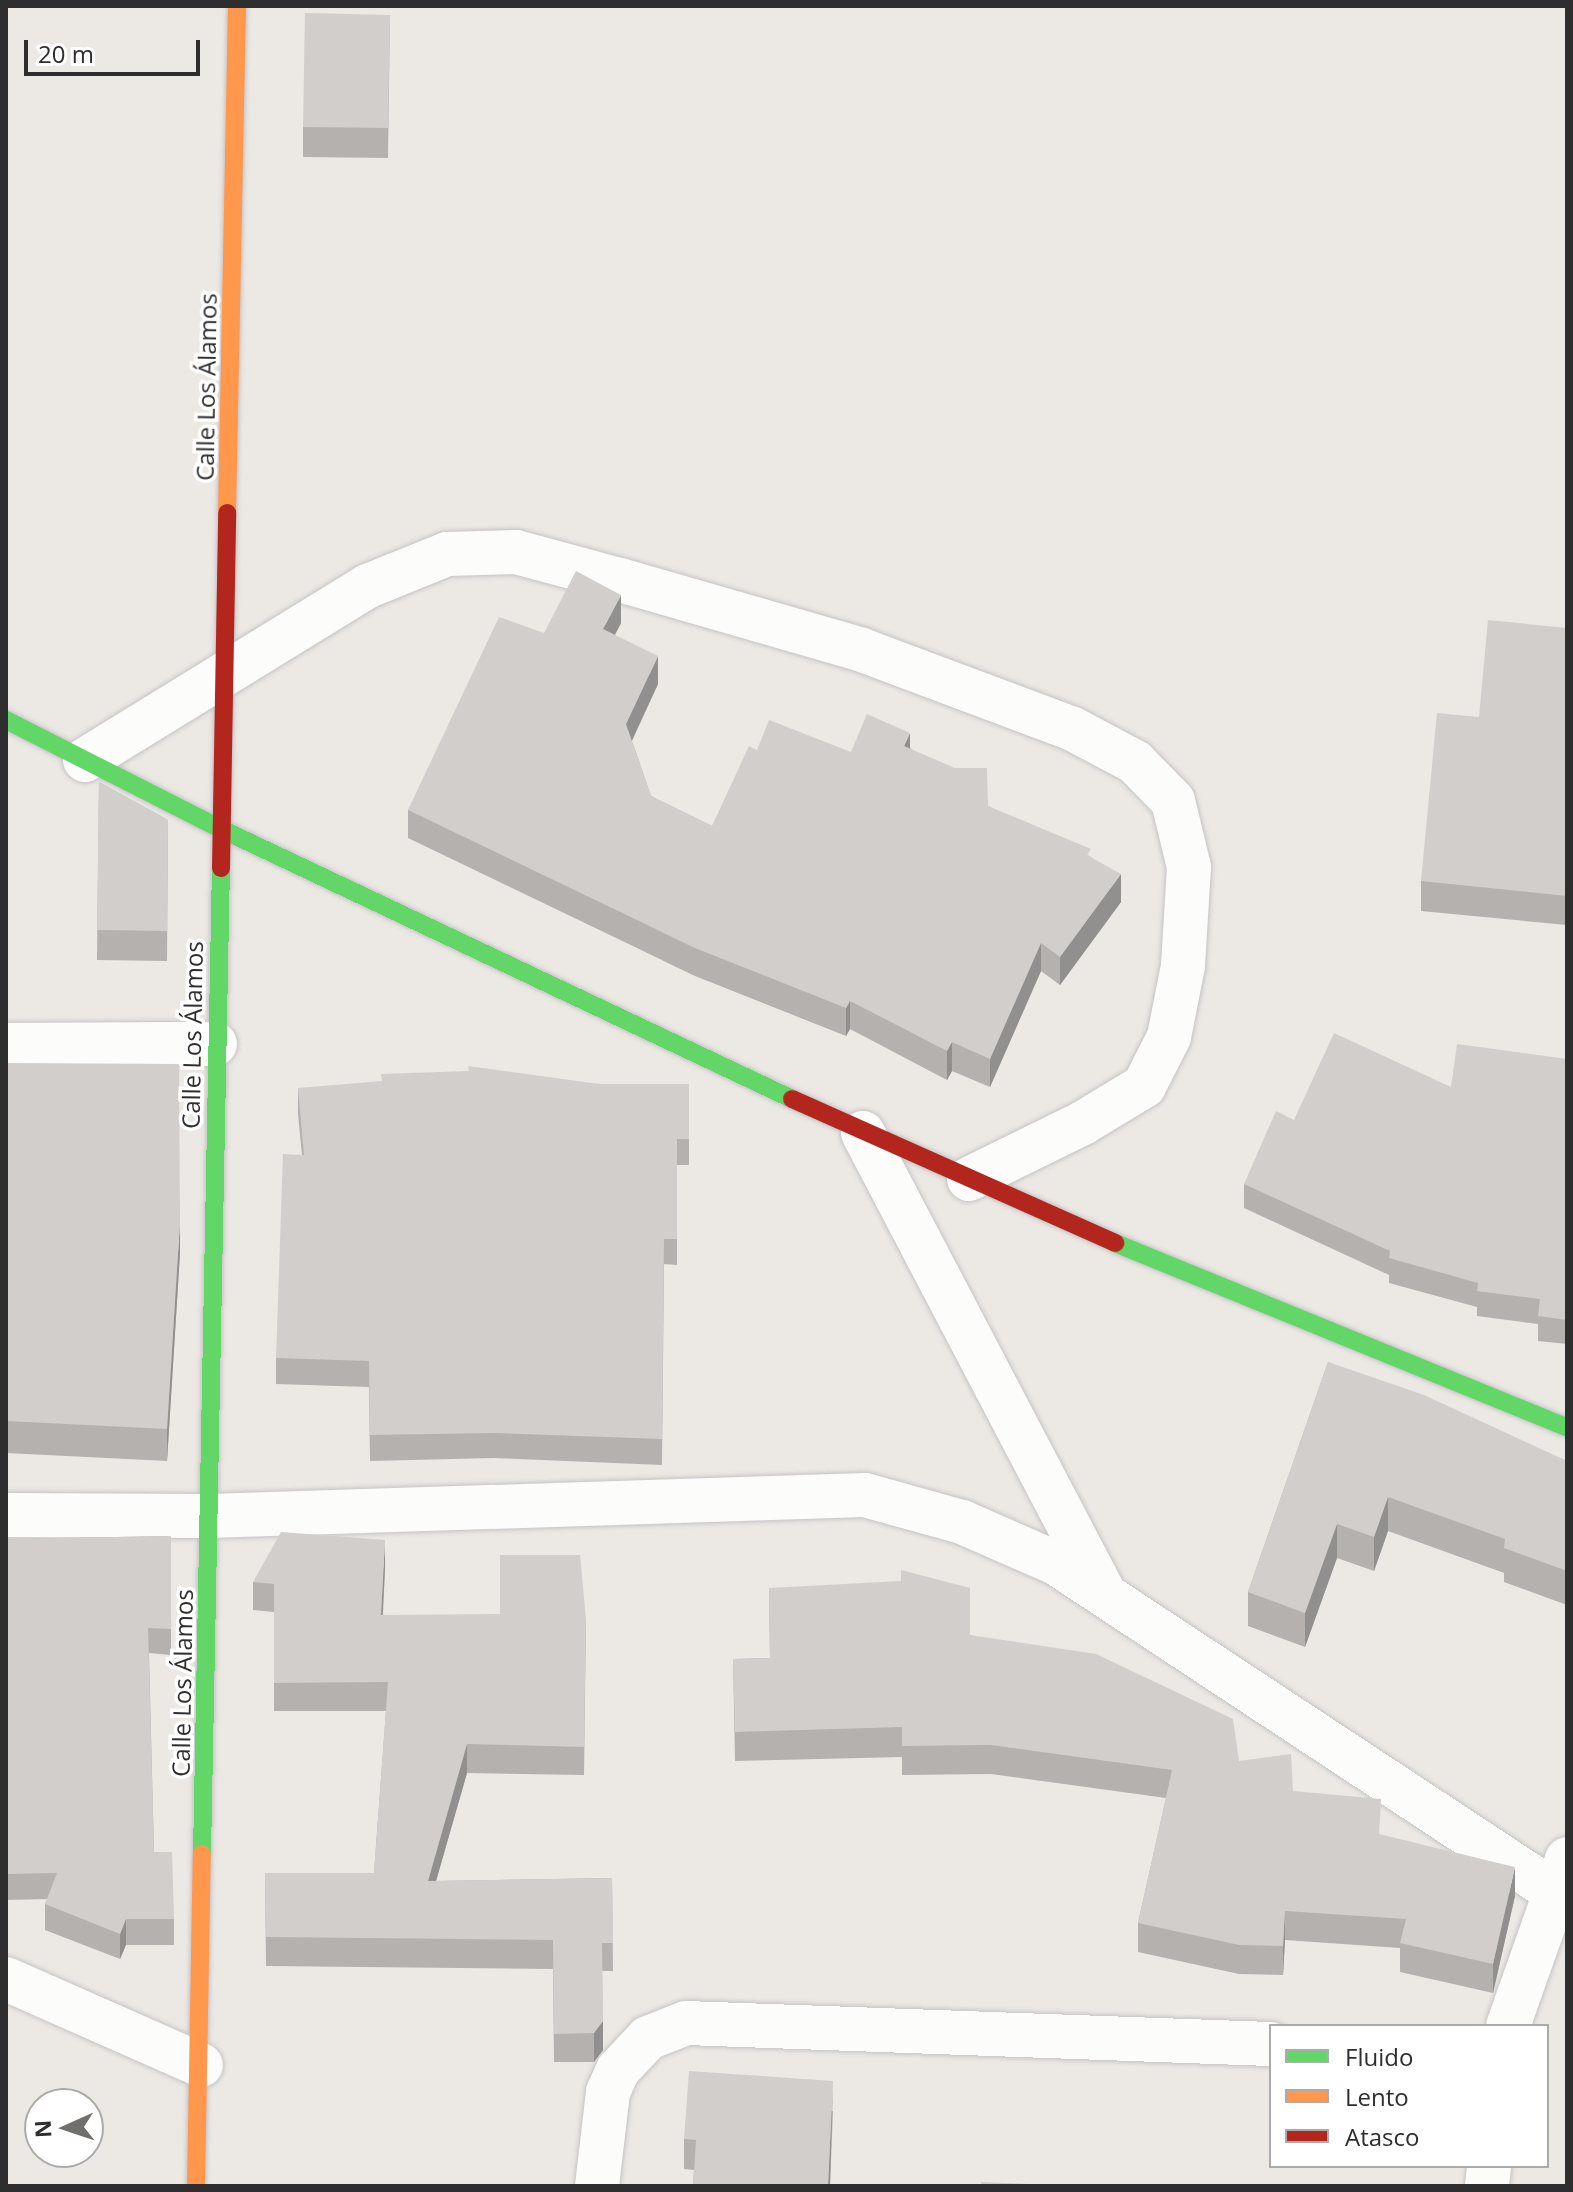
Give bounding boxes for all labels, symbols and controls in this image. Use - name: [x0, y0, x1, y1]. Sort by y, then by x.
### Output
- scale bar: [28, 24, 204, 74]
- text: 20 m: [38, 37, 94, 70]
- street label: Calle Los Álamos: [190, 293, 222, 481]
- street label: Calle Los Álamos: [176, 941, 208, 1129]
- street label: Calle Los Álamos: [166, 1589, 198, 1777]
- legend: [1269, 2024, 1549, 2168]
- text: Fluido: [1345, 2040, 1413, 2073]
- text: Lento: [1345, 2080, 1409, 2113]
- north arrow: [24, 2088, 104, 2168]
- text: N: [27, 2119, 57, 2139]
- text: Atasco: [1345, 2120, 1419, 2153]

